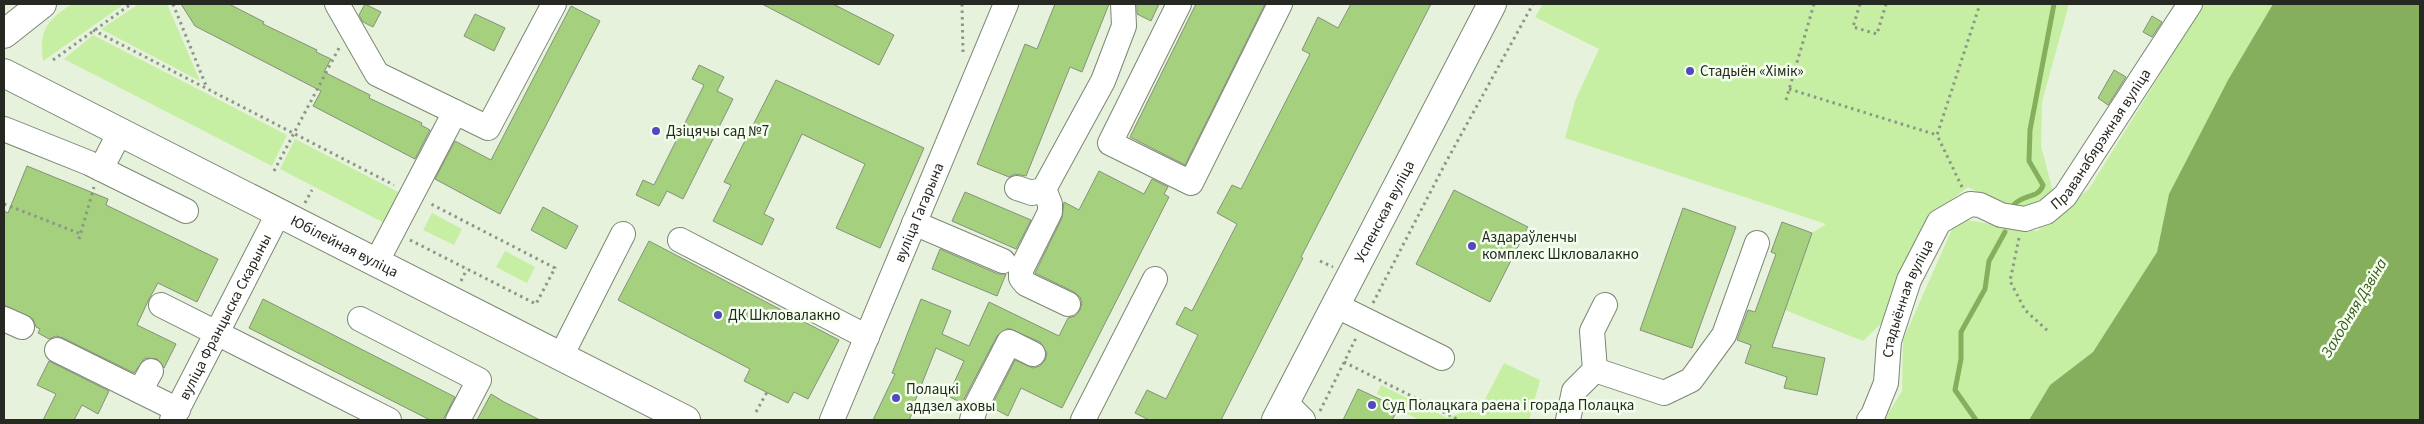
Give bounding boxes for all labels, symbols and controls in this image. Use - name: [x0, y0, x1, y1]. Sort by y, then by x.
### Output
- place label: Стадыён «Хімік»: [1700, 61, 1804, 82]
- street label: Праванабярэжная вуліца: [2046, 64, 2156, 214]
- marker: Стадыён «Хімік»: [1684, 65, 1696, 77]
- place label: Дзіцячы сад №7: [666, 121, 769, 142]
- marker: Дзіцячы сад №7: [650, 125, 662, 137]
- street label: Успенская вуліца: [1349, 157, 1420, 266]
- street label: вуліца Гагарына: [889, 159, 949, 266]
- street label: Юбілейная вуліца: [287, 210, 402, 282]
- place label: Аздараўленчы комплекс Шкловалакно: [1482, 227, 1639, 265]
- street label: вуліца Францыска Скарыны: [174, 230, 276, 403]
- street label: Стадыённая вуліца: [1877, 236, 1939, 358]
- marker: Аздараўленчы комплекс Шкловалакно: [1466, 240, 1478, 252]
- water label: Заходняя Дзвіна: [2316, 254, 2393, 362]
- place label: ДК Шкловалакно: [728, 305, 841, 326]
- marker: ДК Шкловалакно: [712, 309, 724, 321]
- place label: Полацкі аддзел аховы: [906, 379, 995, 417]
- marker: Полацкі аддзел аховы: [890, 392, 902, 404]
- place label: Суд Полацкага раена і горада Полацка: [1382, 395, 1634, 416]
- marker: Суд Полацкага раена і горада Полацка: [1366, 399, 1378, 411]

